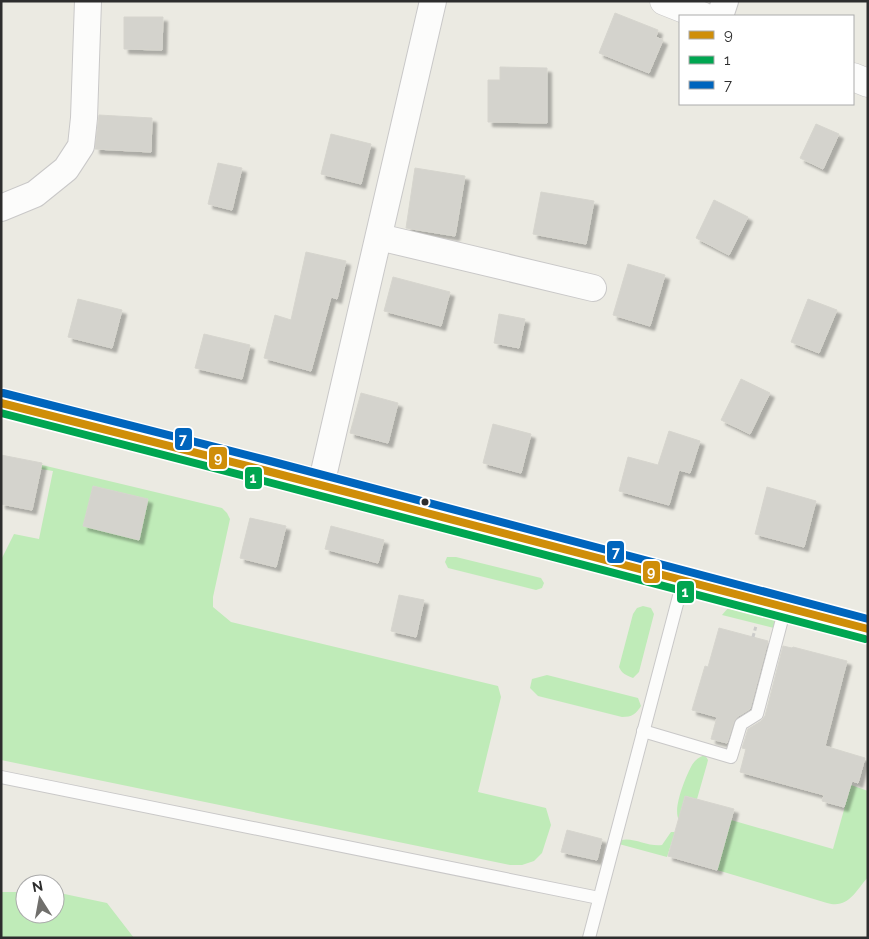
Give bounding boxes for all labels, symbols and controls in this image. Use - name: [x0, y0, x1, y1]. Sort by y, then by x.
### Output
- legend: [679, 15, 854, 105]
- text: 9: [724, 26, 733, 44]
- text: 1: [724, 51, 731, 69]
- text: 7: [724, 76, 732, 94]
- line badge: 7: [174, 427, 193, 451]
- text: 7: [179, 431, 187, 447]
- line badge: 9: [208, 446, 228, 470]
- text: 9: [214, 450, 222, 466]
- line badge: 1: [244, 466, 263, 490]
- text: 1: [250, 470, 257, 486]
- unlabelled marker: [420, 497, 430, 507]
- line badge: 7: [606, 540, 625, 564]
- text: 7: [612, 544, 620, 560]
- line badge: 9: [642, 560, 661, 584]
- text: 9: [647, 564, 655, 580]
- line badge: 1: [676, 580, 695, 604]
- text: 1: [682, 584, 689, 600]
- north arrow: [15, 874, 65, 924]
- text: N: [31, 877, 44, 895]

